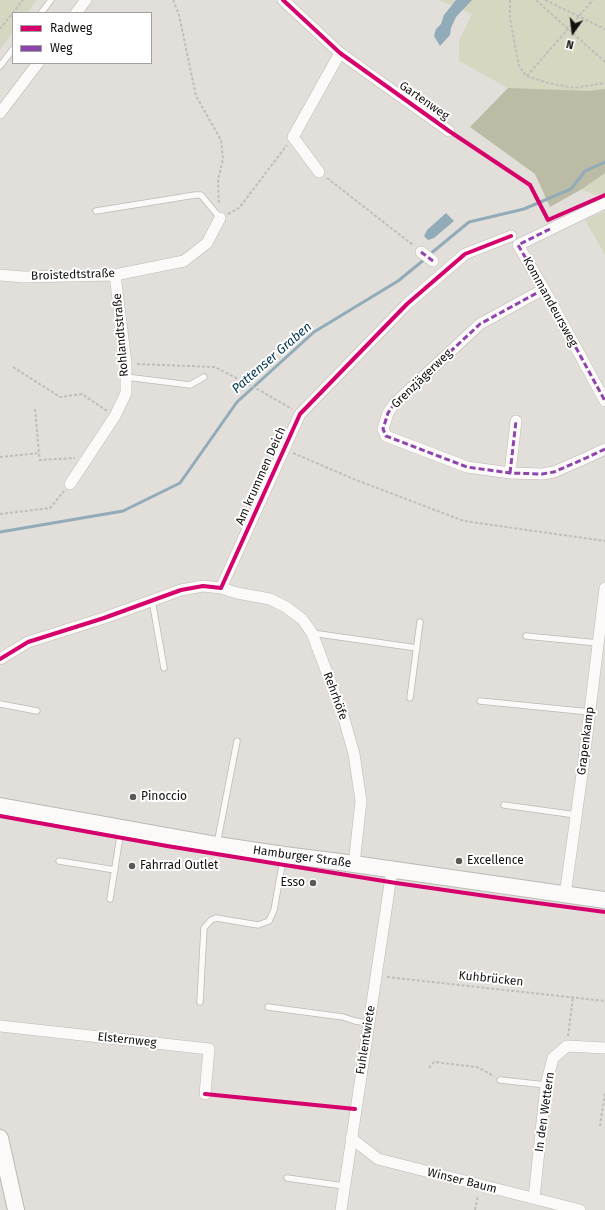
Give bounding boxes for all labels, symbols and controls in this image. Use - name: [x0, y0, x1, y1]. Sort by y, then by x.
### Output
- legend: [12, 12, 152, 64]
- north arrow: [553, 12, 593, 52]
- text: Radweg: [50, 21, 92, 35]
- text: N: [565, 37, 575, 51]
- text: Weg: [50, 41, 73, 55]
- street label: Gartenweg: [396, 79, 452, 123]
- street label: Kommandeursweg: [519, 255, 581, 349]
- street label: Broistedtstraße: [31, 266, 115, 284]
- street label: Rohlandtstraße: [110, 293, 132, 377]
- water label: Pattenser Graben: [229, 319, 315, 397]
- street label: Grenzjägerweg: [389, 346, 455, 412]
- street label: Am krummen Deich: [233, 425, 289, 527]
- street label: Rehrhöfe: [320, 670, 350, 722]
- street label: Grapenkamp: [575, 706, 597, 776]
- place label: Pinoccio: [141, 790, 187, 804]
- marker: Pinoccio: [128, 792, 138, 802]
- street label: Hamburger Straße: [252, 843, 352, 871]
- place label: Excellence: [467, 854, 524, 868]
- marker: Excellence: [454, 856, 464, 866]
- place label: Fahrrad Outlet: [140, 859, 218, 873]
- marker: Fahrrad Outlet: [127, 861, 137, 871]
- place label: Esso: [281, 876, 305, 890]
- marker: Esso: [308, 878, 318, 888]
- street label: Kuhbrücken: [458, 968, 524, 990]
- street label: Fuhlentwiete: [353, 1004, 379, 1076]
- street label: Elsternweg: [97, 1030, 157, 1050]
- street label: In den Wettern: [532, 1071, 558, 1153]
- street label: Winser Baum: [426, 1165, 498, 1197]

